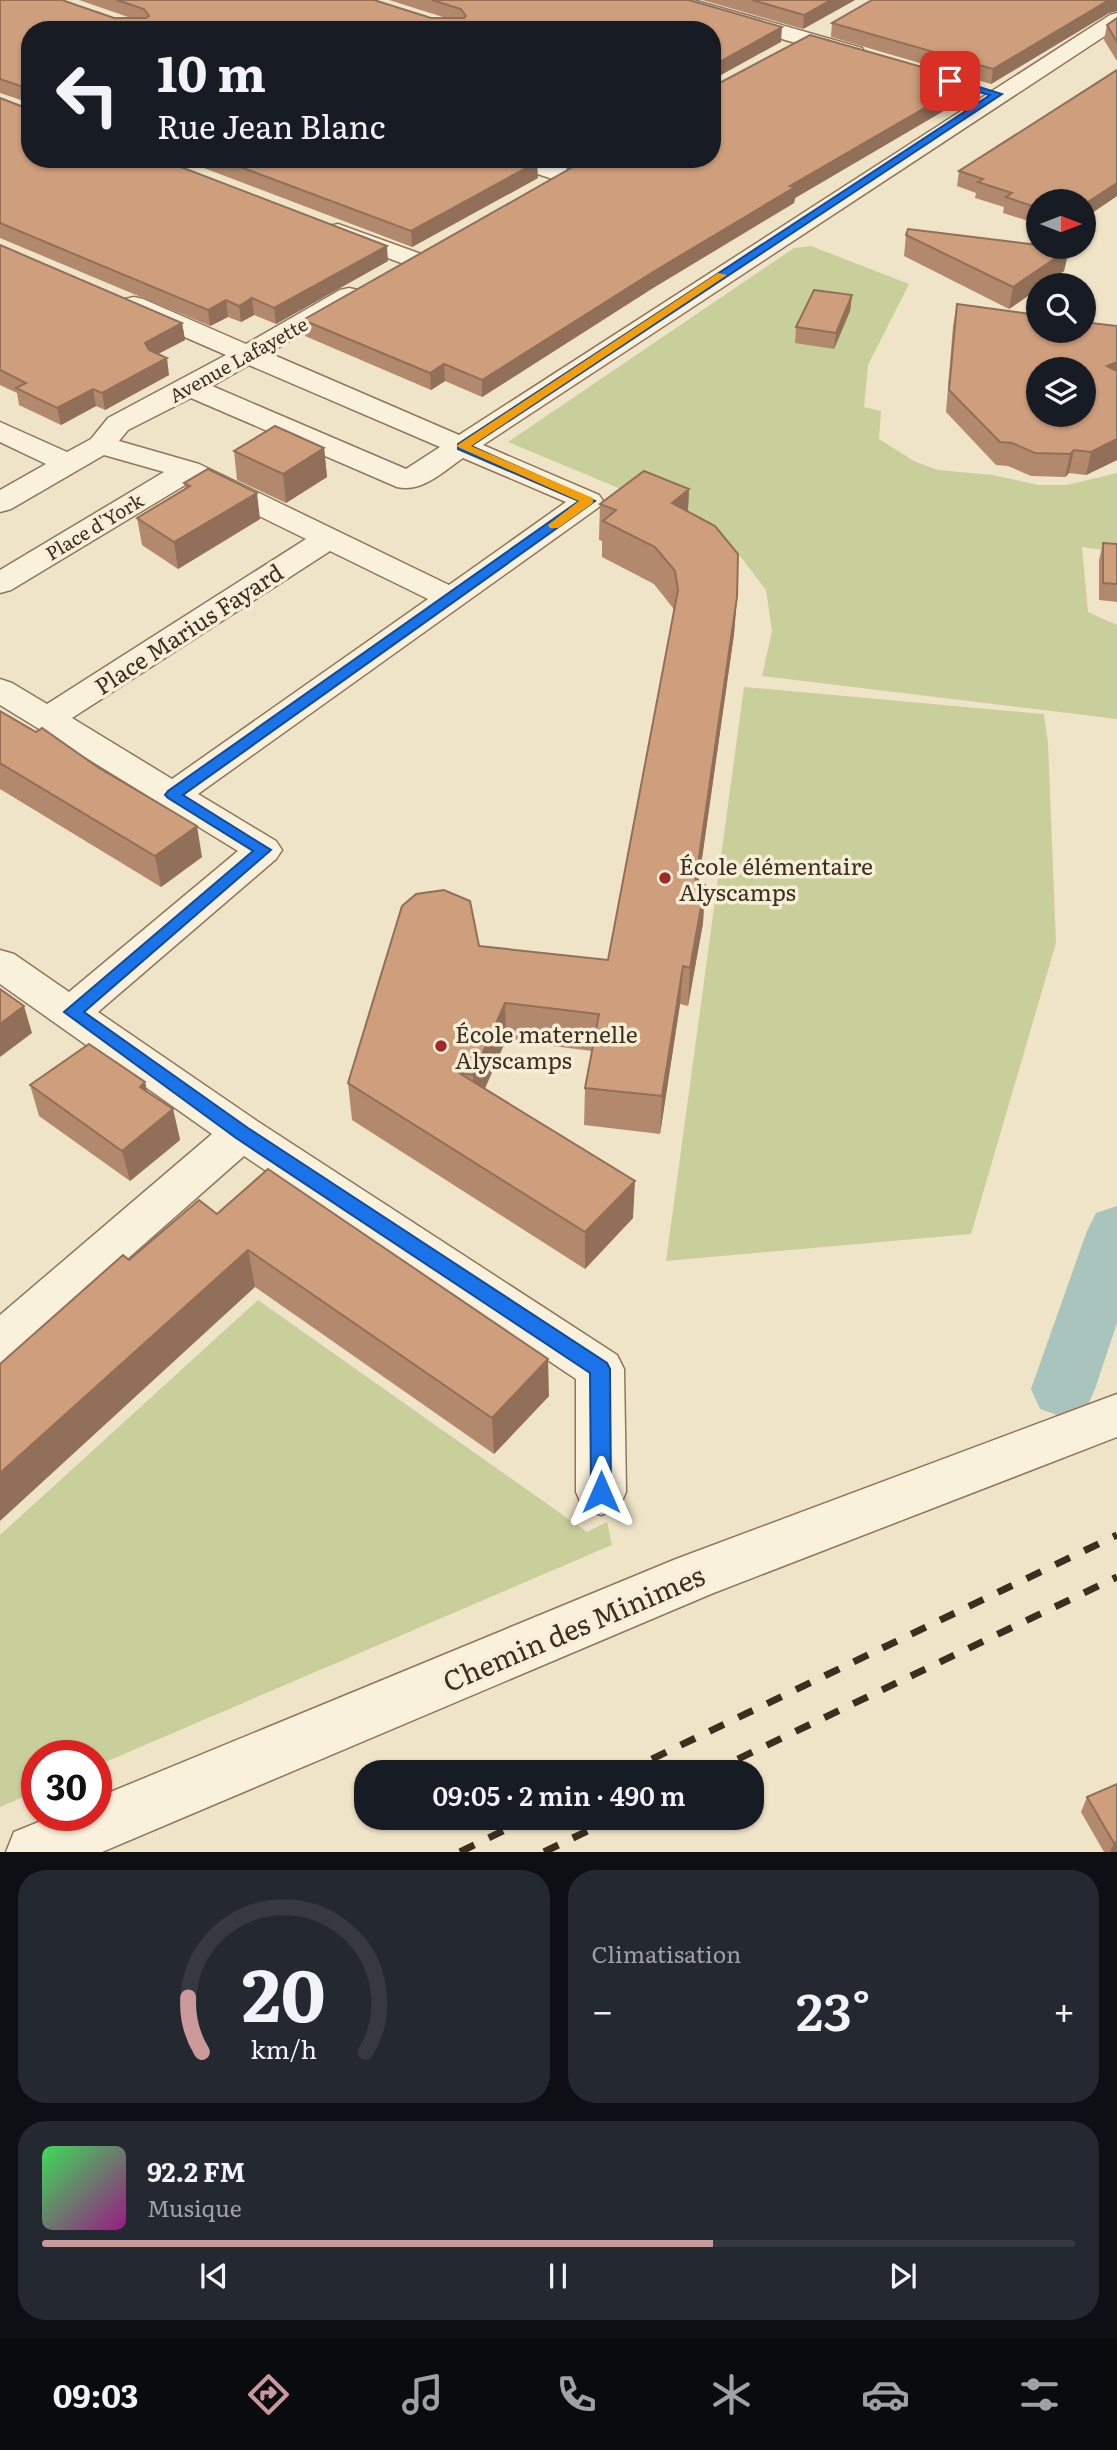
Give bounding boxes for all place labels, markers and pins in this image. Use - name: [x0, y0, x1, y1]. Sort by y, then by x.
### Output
- pin: [920, 51, 980, 111]
- place label: École élémentaire Alyscamps: [679, 848, 873, 908]
- marker: École élémentaire Alyscamps: [657, 870, 673, 886]
- place label: École maternelle Alyscamps: [455, 1016, 638, 1076]
- marker: École maternelle Alyscamps: [433, 1038, 449, 1054]

